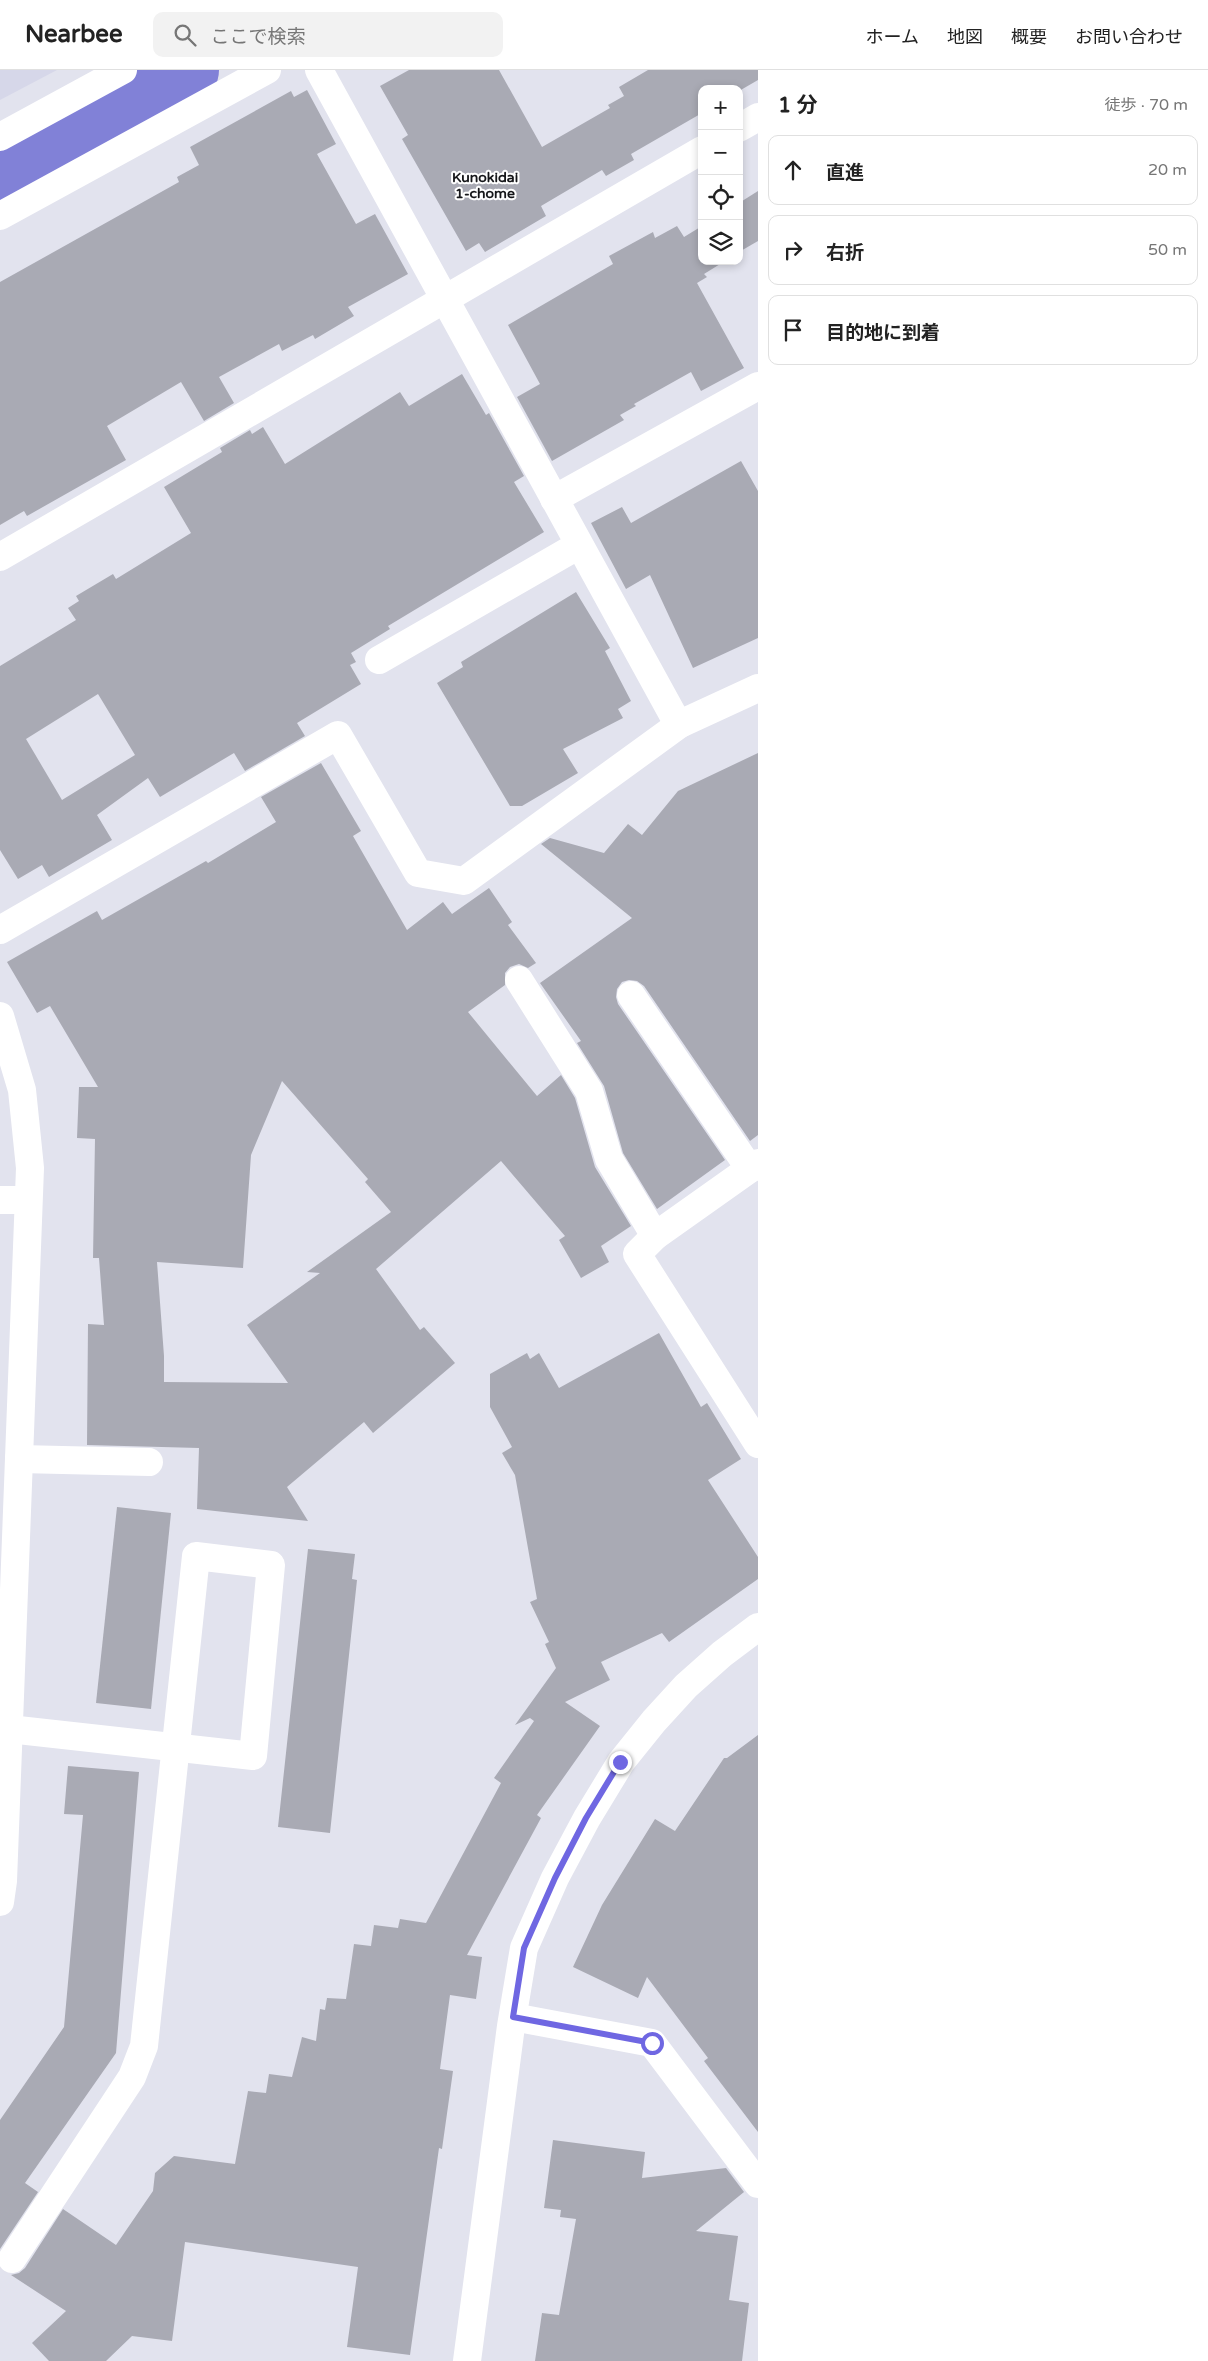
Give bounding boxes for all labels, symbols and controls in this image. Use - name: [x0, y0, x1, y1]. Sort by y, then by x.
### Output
- search box: [153, 12, 503, 57]
- text: Nearbee: [25, 20, 123, 49]
- icon: search: [171, 21, 199, 49]
- text: ここで検索: [211, 26, 306, 48]
- text: ホーム: [866, 26, 919, 48]
- text: 地図: [947, 26, 983, 48]
- text: 概要: [1011, 26, 1047, 48]
- text: お問い合わせ: [1075, 26, 1183, 48]
- map controls: [698, 85, 743, 265]
- button: +: [698, 85, 743, 130]
- text: 1 分: [778, 93, 818, 118]
- text: 徒歩 · 70 m: [1105, 95, 1188, 115]
- button: −: [698, 130, 743, 175]
- icon: ahead: [779, 156, 807, 184]
- text: 20 m: [1148, 160, 1187, 180]
- text: 直進: [826, 162, 864, 184]
- district label: Kunokidai 1-chome: [452, 169, 518, 202]
- button: locate: [698, 175, 743, 220]
- button: layers: [698, 220, 743, 265]
- icon: right: [779, 236, 807, 264]
- text: 50 m: [1148, 240, 1187, 260]
- text: 右折: [826, 242, 864, 264]
- icon: arrive: [779, 316, 807, 344]
- text: 目的地に到着: [826, 322, 940, 344]
- route end: [609, 1751, 632, 1774]
- route start: [641, 2032, 664, 2055]

